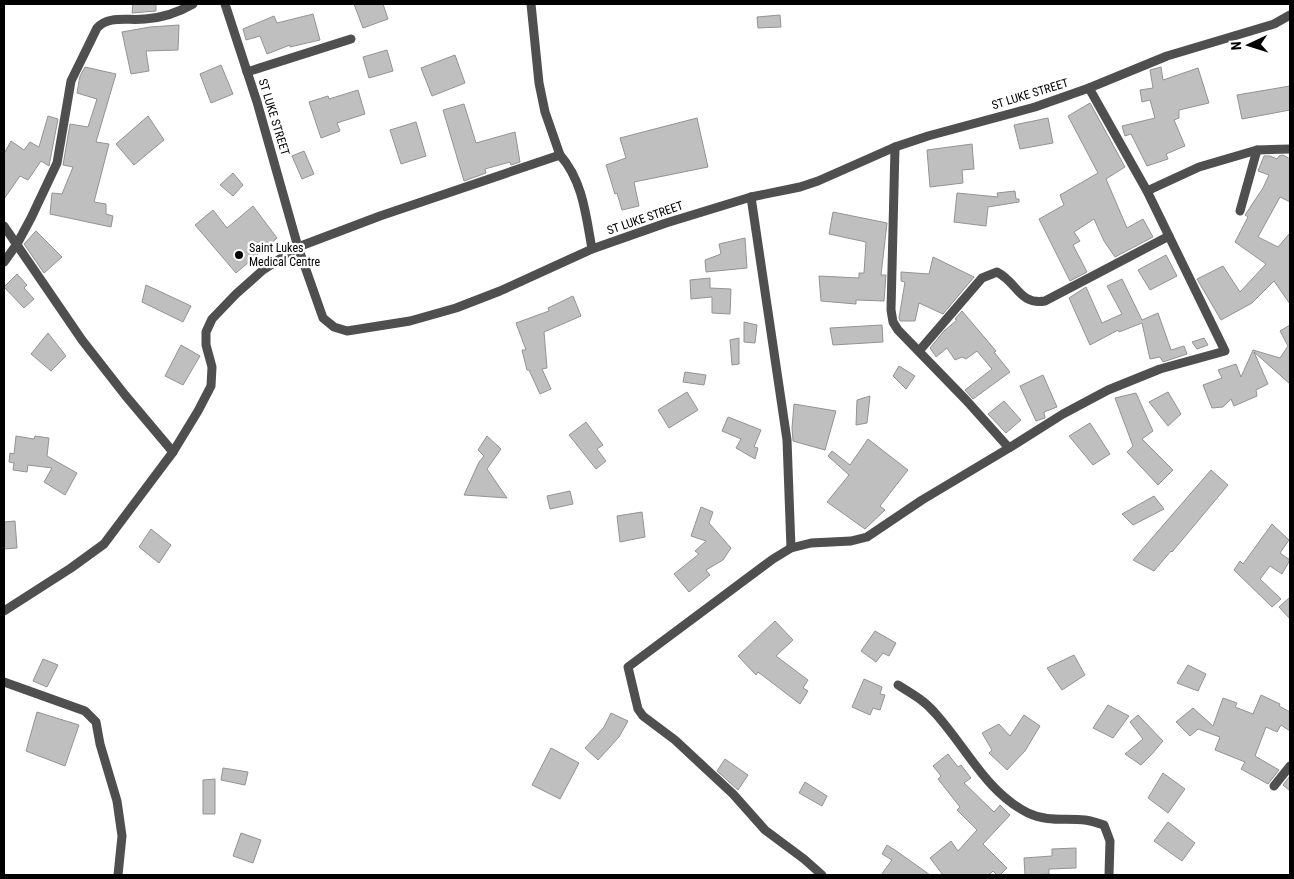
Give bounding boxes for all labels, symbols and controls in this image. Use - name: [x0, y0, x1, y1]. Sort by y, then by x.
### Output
- north arrow: [1224, 20, 1274, 70]
- text: N: [1228, 41, 1244, 51]
- street label: ST LUKE STREET: [990, 76, 1070, 112]
- street label: ST LUKE STREET: [256, 77, 292, 157]
- street label: ST LUKE STREET: [605, 198, 685, 238]
- place label: Saint Lukes Medical Centre: [249, 241, 321, 269]
- marker: Saint Lukes Medical Centre: [233, 249, 245, 261]

